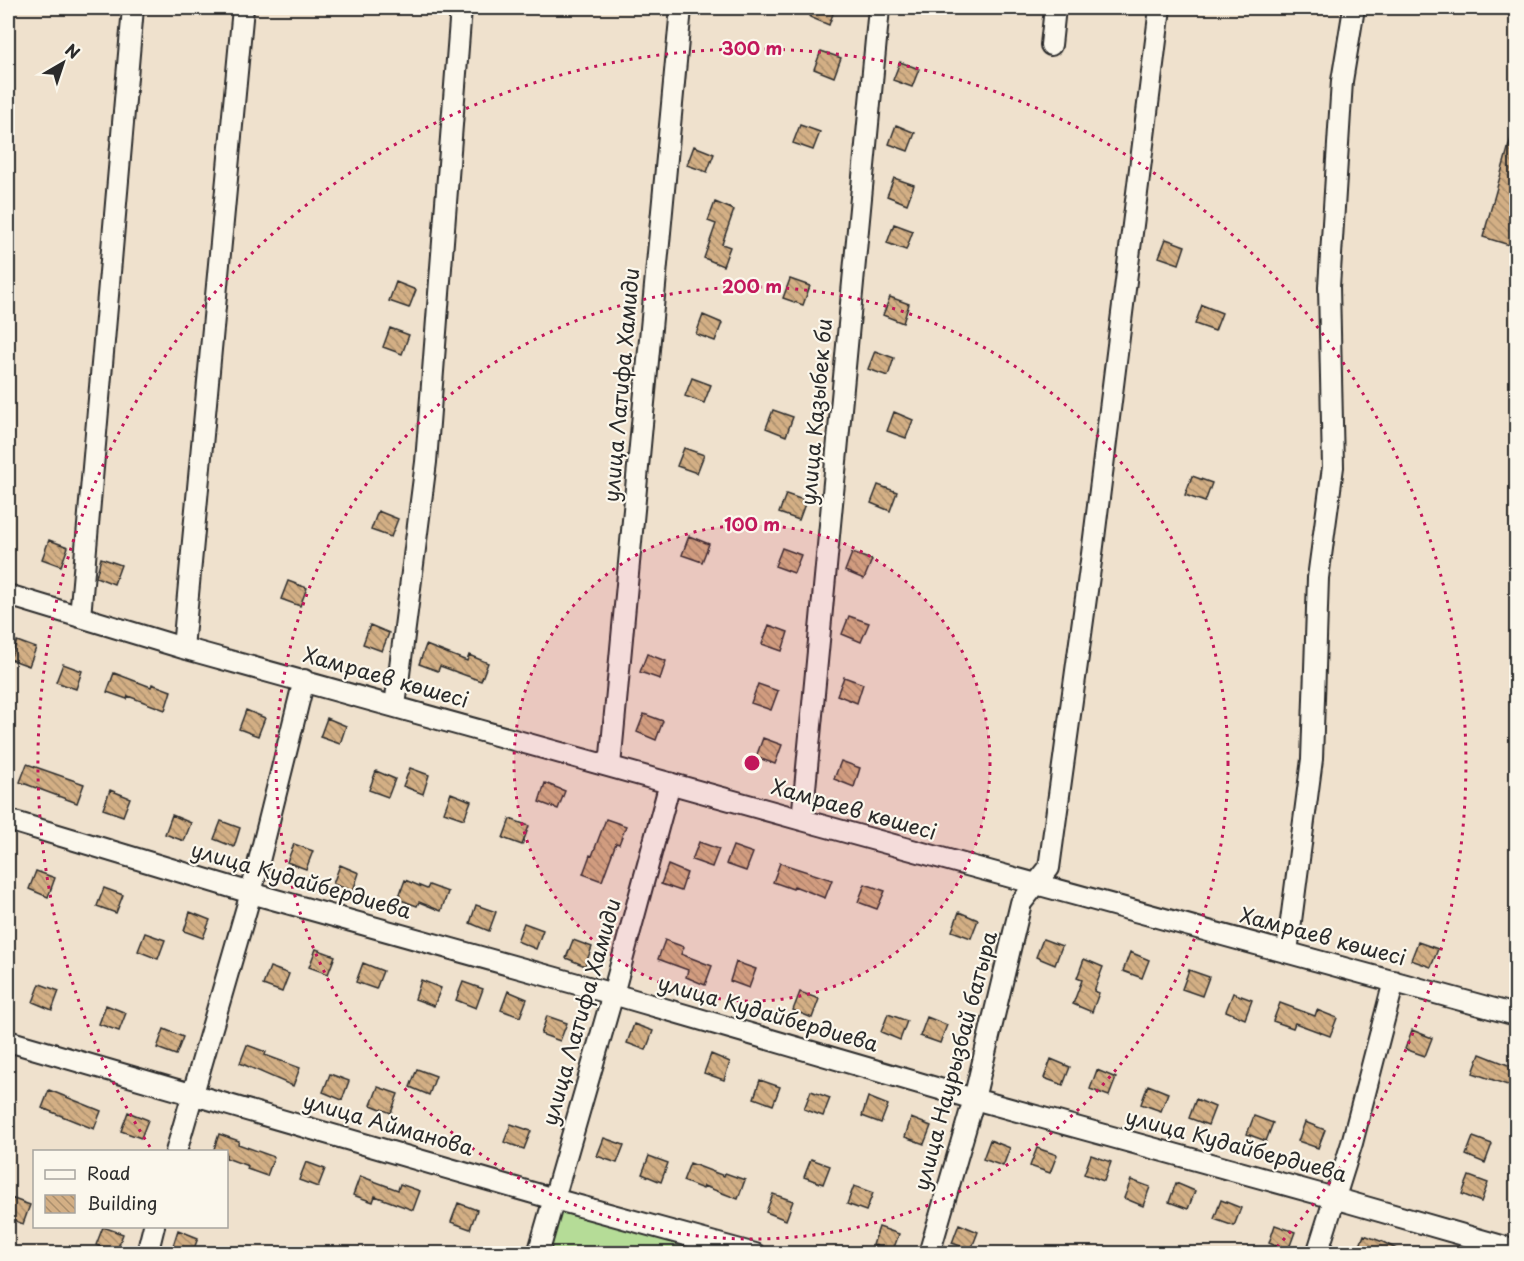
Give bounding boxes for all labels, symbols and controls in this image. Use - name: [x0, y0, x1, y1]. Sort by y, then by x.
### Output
- north arrow: [33, 33, 93, 93]
- text: 300 m: [722, 34, 782, 61]
- text: N: [61, 37, 86, 64]
- street label: улица Латифа Хамиди: [594, 266, 646, 503]
- text: 200 m: [722, 272, 782, 299]
- street label: улица Казыбек би: [791, 317, 839, 507]
- text: 100 m: [724, 510, 780, 537]
- street label: Хамраев көшесі: [300, 637, 473, 715]
- centre of rings: [742, 753, 762, 773]
- street label: Хамраев көшесі: [768, 769, 941, 847]
- street label: улица Кудайбердиева: [188, 832, 416, 926]
- street label: улица Латифа Хамиди: [532, 894, 628, 1129]
- street label: Хамраев көшесі: [1237, 898, 1410, 973]
- street label: улица Наурызбай батыра: [904, 927, 1004, 1194]
- street label: улица Кудайбердиева: [655, 965, 883, 1059]
- street label: улица Айманова: [299, 1083, 478, 1163]
- street label: улица Кудайбердиева: [1122, 1099, 1351, 1189]
- legend: [33, 1150, 228, 1228]
- text: Road: [87, 1159, 131, 1186]
- text: Building: [87, 1189, 157, 1216]

